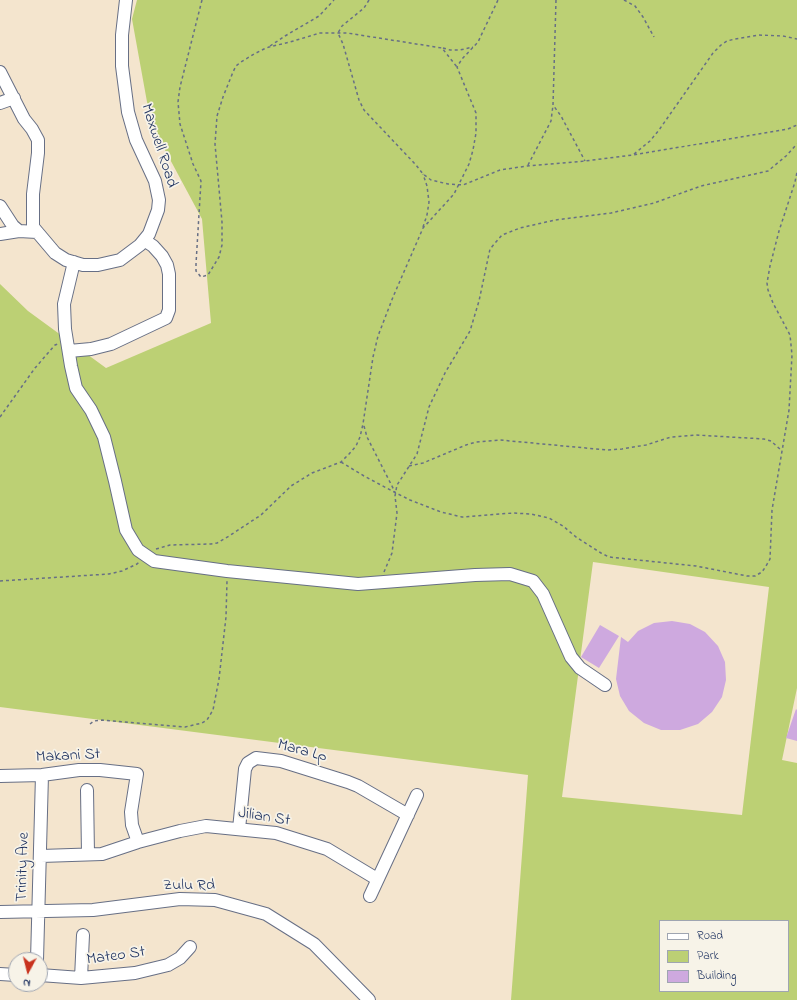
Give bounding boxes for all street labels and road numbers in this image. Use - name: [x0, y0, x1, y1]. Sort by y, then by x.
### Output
- street label: Maxwell Road: [135, 101, 181, 191]
- street label: Mara Lp: [275, 736, 329, 768]
- street label: Makani St: [35, 746, 101, 768]
- street label: Jilian St: [237, 804, 291, 832]
- street label: Trinity Ave: [13, 832, 35, 902]
- street label: Zulu Rd: [163, 876, 215, 896]
- street label: Mateo St: [86, 943, 146, 971]

